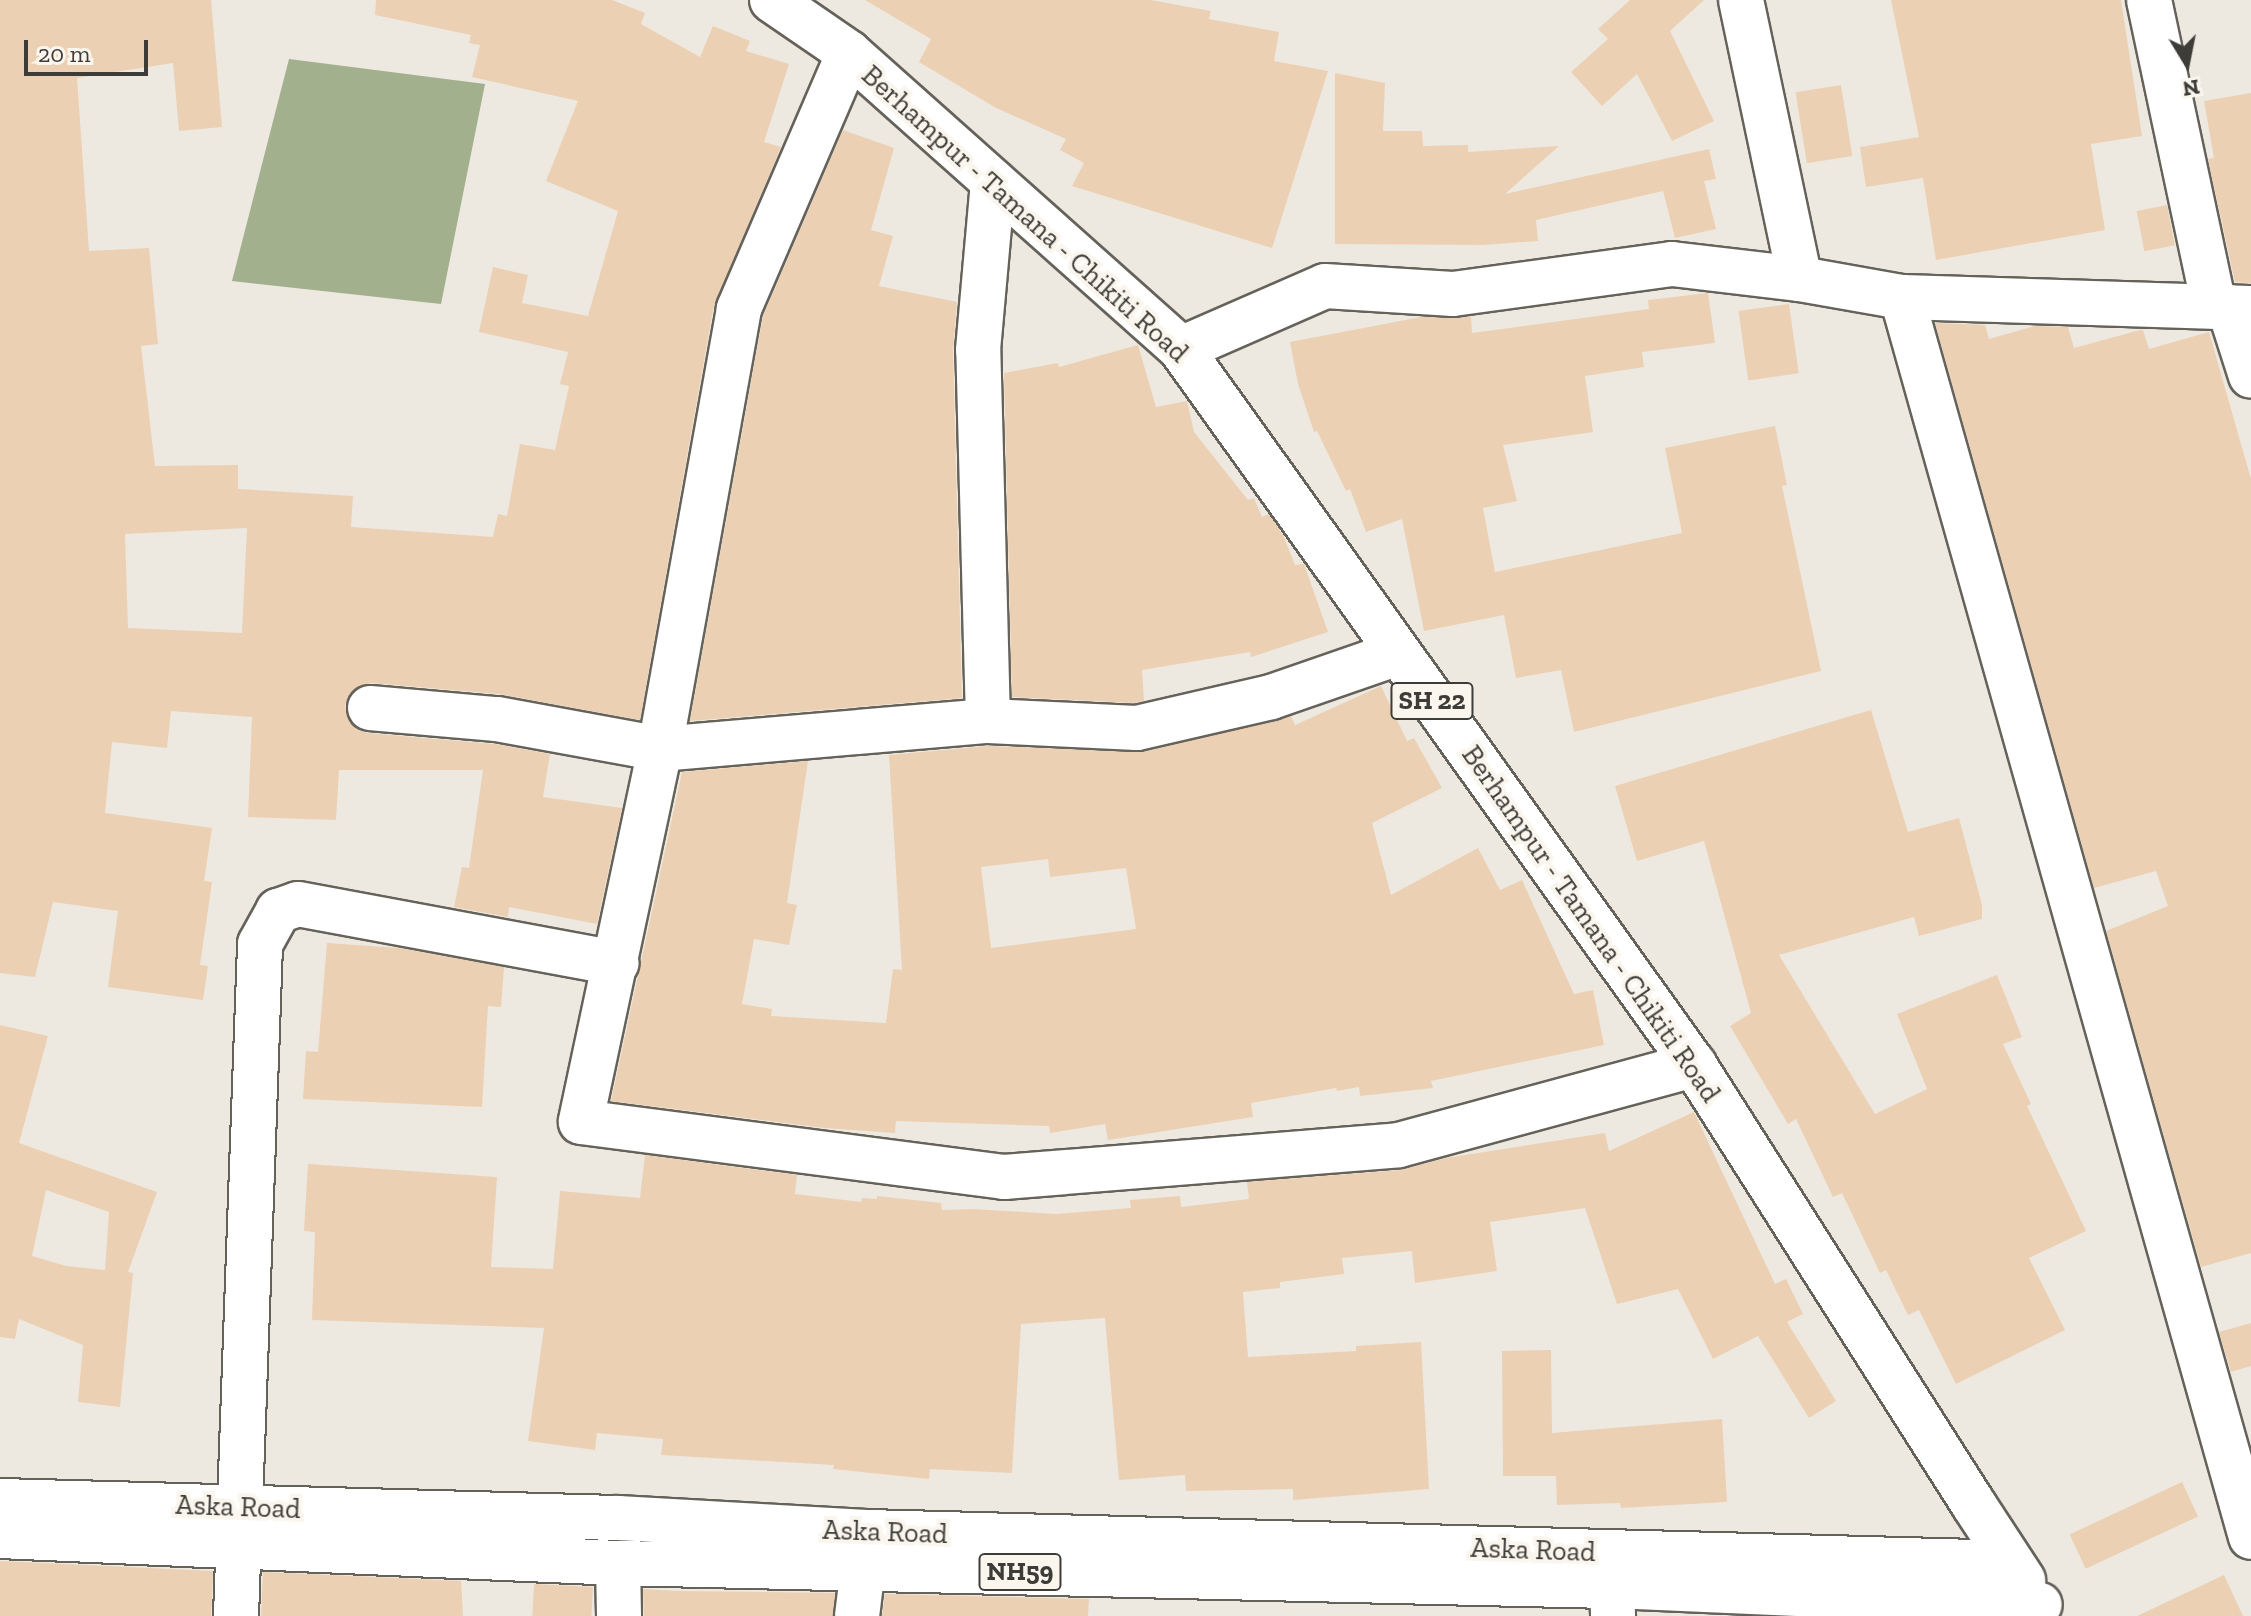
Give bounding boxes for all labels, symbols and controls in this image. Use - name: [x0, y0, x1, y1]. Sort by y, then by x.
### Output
- scale bar: [28, 24, 152, 74]
- north arrow: [2147, 24, 2227, 104]
- text: 20 m: [38, 39, 90, 68]
- street label: Berhampur - Tamana - Chikiti Road: [854, 58, 1196, 370]
- text: N: [2181, 73, 2202, 103]
- road number: SH 22: [1390, 679, 1474, 723]
- street label: Berhampur - Tamana - Chikiti Road: [1454, 739, 1728, 1109]
- street label: Aska Road: [175, 1488, 301, 1526]
- street label: Aska Road: [822, 1513, 948, 1551]
- street label: Aska Road: [1470, 1531, 1596, 1569]
- road number: NH59: [978, 1550, 1062, 1594]

